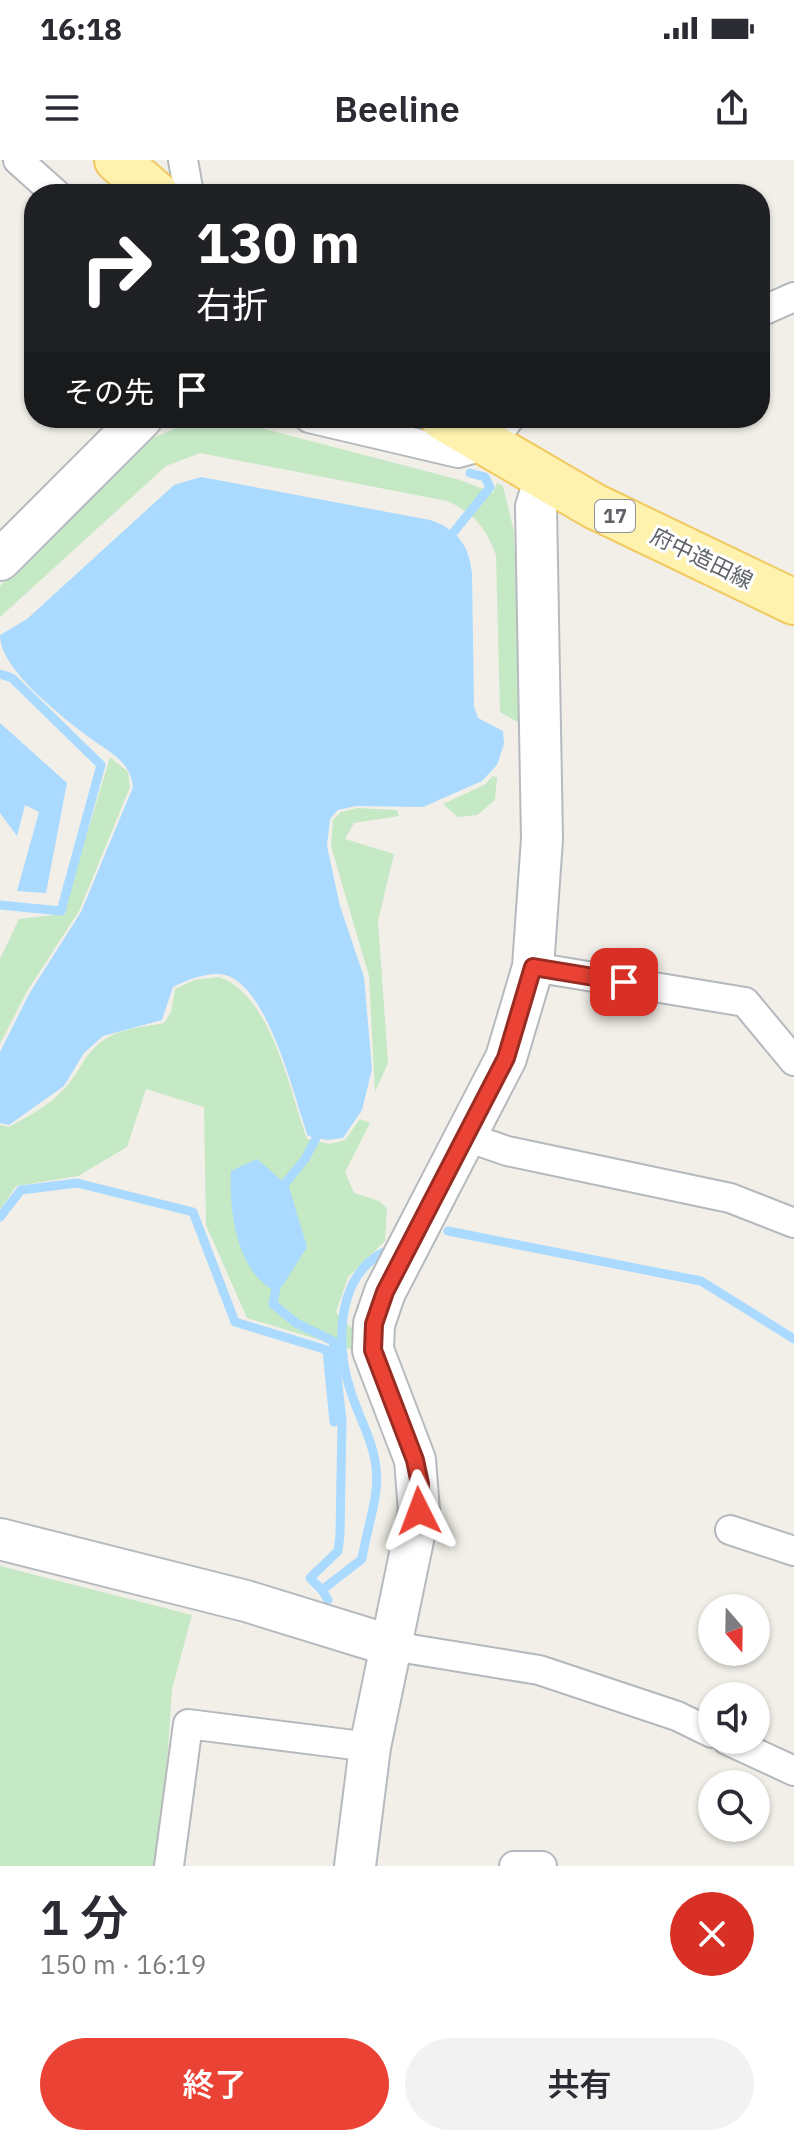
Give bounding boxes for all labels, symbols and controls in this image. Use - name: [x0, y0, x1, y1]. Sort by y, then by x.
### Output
- text: 16:18: [40, 9, 122, 48]
- text: Beeline: [334, 85, 460, 132]
- icon: menu: [40, 86, 84, 130]
- icon: share: [710, 86, 754, 130]
- text: 130 m: [196, 206, 360, 278]
- icon: right: [64, 216, 168, 320]
- text: 右折: [196, 281, 268, 328]
- icon: arrive: [170, 368, 214, 412]
- text: その先: [64, 372, 154, 411]
- road number: 17: [595, 500, 635, 532]
- street label: 府中造田線: [646, 520, 758, 595]
- pin: [590, 948, 658, 1016]
- icon: arrive: [602, 960, 646, 1004]
- position arrow: [377, 1469, 461, 1553]
- north arrow: [698, 1594, 770, 1666]
- map controls: [698, 1594, 770, 1842]
- button: sound: [698, 1682, 770, 1754]
- button: search: [698, 1770, 770, 1842]
- text: 1 分: [40, 1886, 128, 1948]
- button: close: [670, 1892, 754, 1976]
- text: 150 m · 16:19: [40, 1947, 206, 1981]
- button: 終了: [40, 2038, 389, 2130]
- button: 共有: [405, 2038, 754, 2130]

